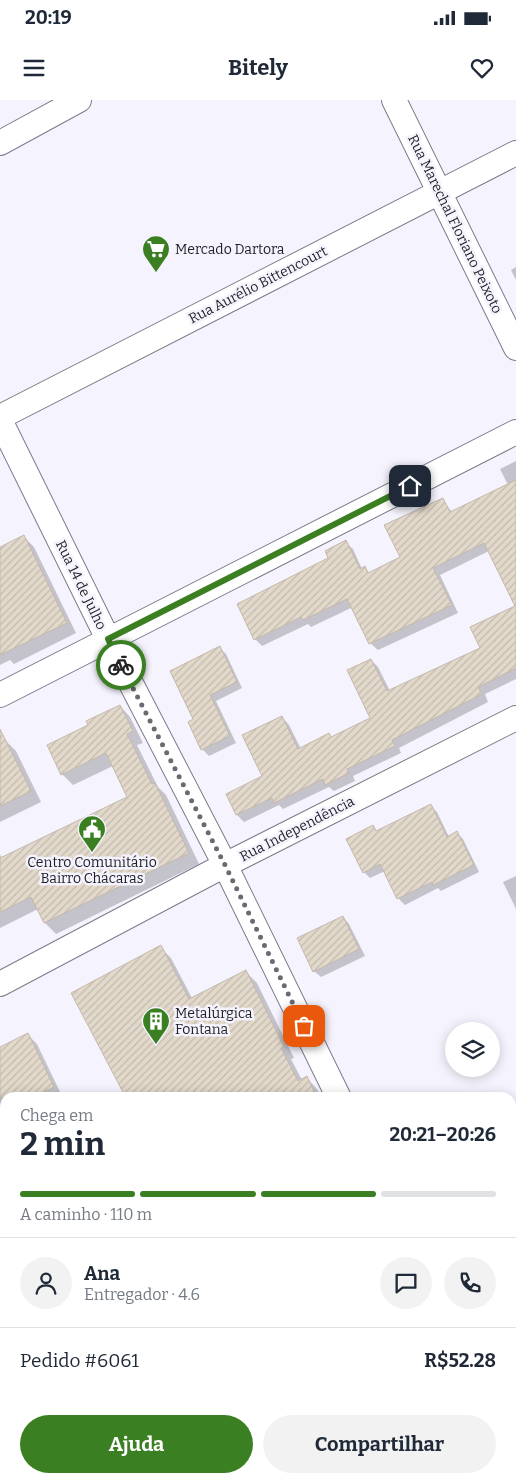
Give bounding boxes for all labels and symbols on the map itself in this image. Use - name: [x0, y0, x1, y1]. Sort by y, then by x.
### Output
- street label: Rua Marechal Floriano Peixoto: [404, 132, 506, 316]
- supermarket icon: Mercado Dartora: [141, 234, 171, 273]
- place label: Mercado Dartora: [175, 241, 285, 258]
- street label: Rua Aurélio Bittencourt: [186, 243, 330, 327]
- pin: [389, 465, 431, 507]
- street label: Rua 14 de Julho: [52, 537, 110, 633]
- courier: [96, 640, 146, 690]
- street label: Rua Independência: [237, 793, 357, 865]
- public building icon: Centro Comunitário Bairro Chácaras: [77, 814, 107, 853]
- place label: Centro Comunitário Bairro Chácaras: [27, 854, 157, 887]
- place label: Metalúrgica Fontana: [175, 1005, 253, 1038]
- pin: [283, 1005, 325, 1047]
- building icon: Metalúrgica Fontana: [141, 1006, 171, 1045]

